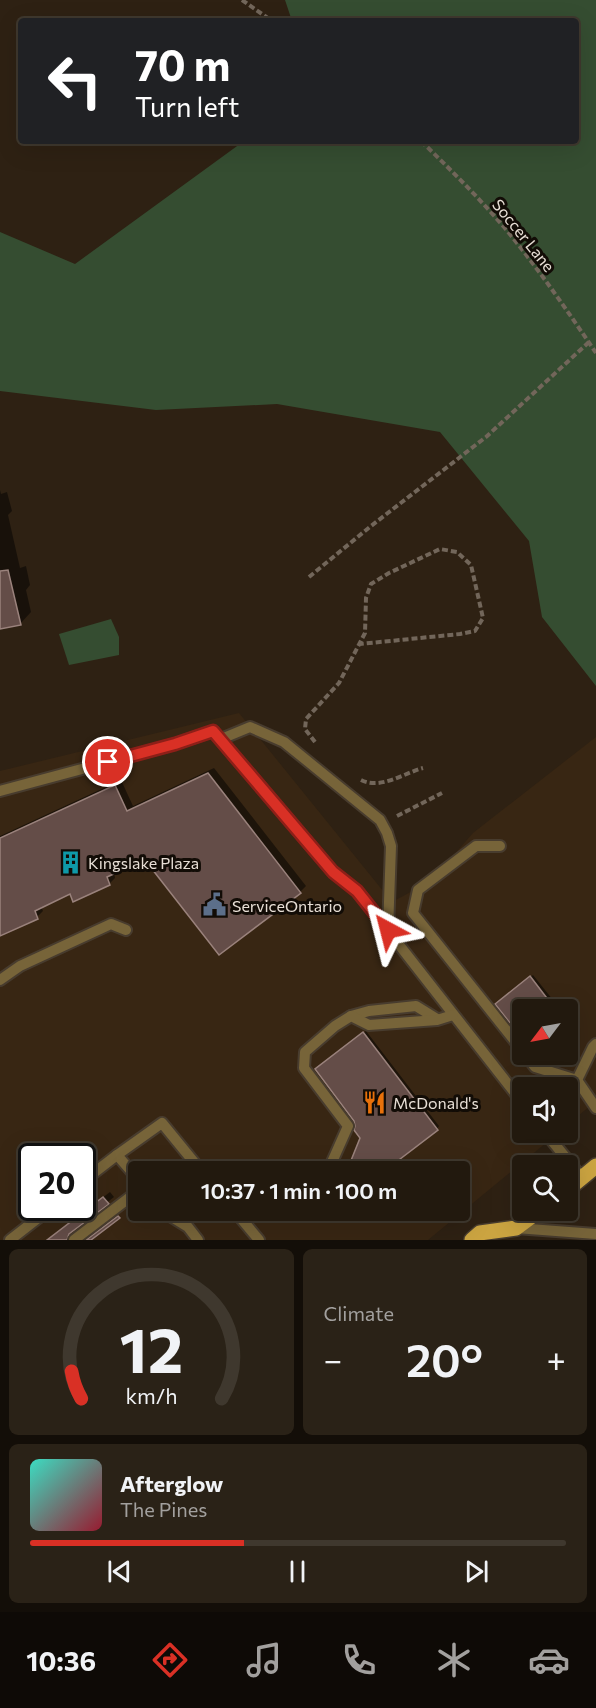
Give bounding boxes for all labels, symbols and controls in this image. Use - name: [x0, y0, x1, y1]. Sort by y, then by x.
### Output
- text: 70 m: [135, 38, 230, 90]
- icon: left: [36, 42, 114, 120]
- text: Turn left: [135, 90, 239, 123]
- street label: Soccer Lane: [489, 195, 559, 275]
- pin: [82, 736, 133, 787]
- icon: arrive: [91, 745, 124, 778]
- building icon: Kingslake Plaza: [57, 849, 83, 875]
- place label: Kingslake Plaza: [88, 853, 199, 872]
- public building icon: ServiceOntario: [201, 892, 227, 918]
- place label: ServiceOntario: [232, 896, 342, 915]
- position arrow: [356, 898, 420, 962]
- north arrow: [512, 999, 578, 1065]
- map controls: [512, 999, 578, 1221]
- button: sound: [512, 1077, 578, 1143]
- restaurant icon: McDonald's: [362, 1089, 388, 1115]
- place label: McDonald's: [393, 1093, 479, 1112]
- speed limit sign: 20: [18, 1143, 96, 1221]
- button: search: [512, 1155, 578, 1221]
- text: 10:37 · 1 min · 100 m: [201, 1177, 397, 1204]
- text: Climate: [324, 1301, 394, 1325]
- text: 12: [119, 1310, 183, 1386]
- text: 20°: [406, 1331, 483, 1386]
- text: −: [324, 1338, 342, 1379]
- text: +: [547, 1338, 566, 1379]
- text: km/h: [125, 1382, 177, 1408]
- text: Afterglow: [120, 1470, 223, 1497]
- text: The Pines: [120, 1497, 207, 1521]
- icon: previous: [103, 1555, 136, 1588]
- icon: pause: [281, 1555, 314, 1588]
- icon: next: [460, 1555, 493, 1588]
- icon: directions: [149, 1639, 191, 1681]
- icon: music: [243, 1639, 285, 1681]
- icon: phone: [338, 1639, 380, 1681]
- icon: climate: [433, 1639, 475, 1681]
- icon: car: [528, 1639, 570, 1681]
- text: 10:36: [26, 1644, 96, 1677]

